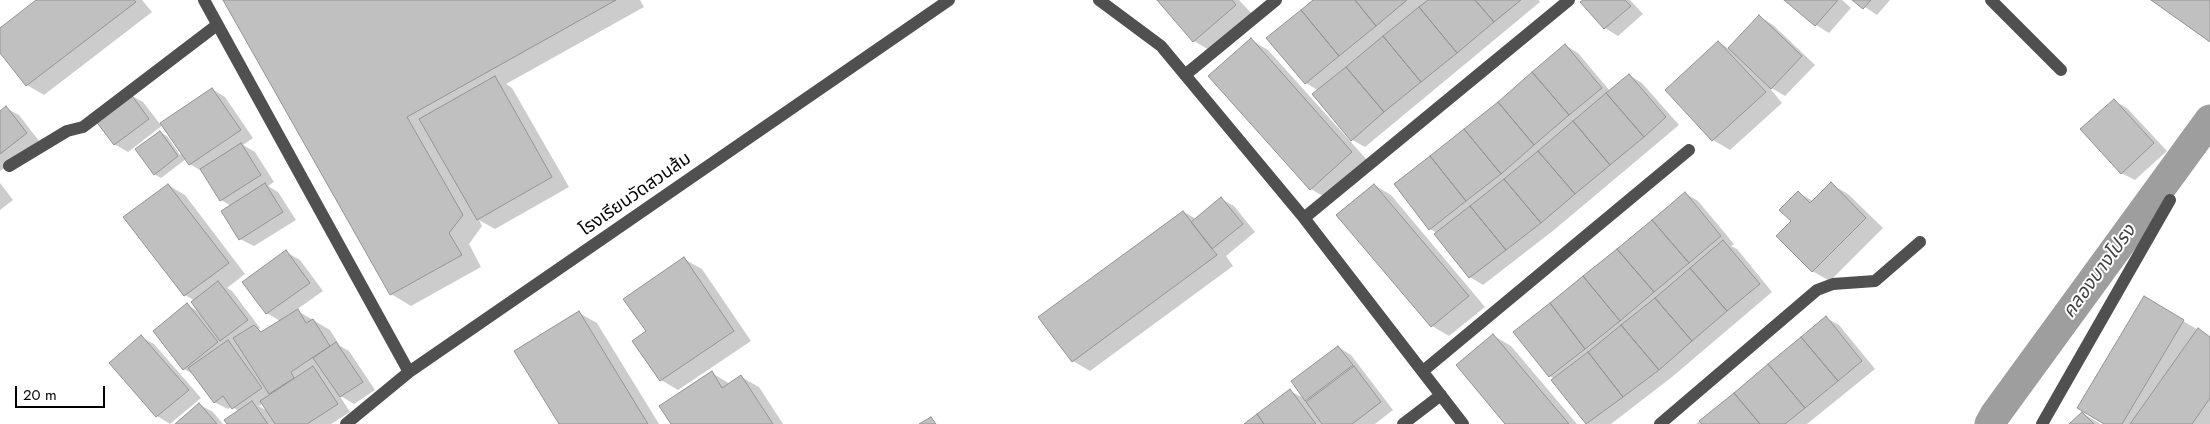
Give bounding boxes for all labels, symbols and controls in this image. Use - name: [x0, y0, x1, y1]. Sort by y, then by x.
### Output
- street label: โรงเรียนวัดสวนส้ม: [576, 149, 696, 241]
- water label: คลองบางโปรง: [2059, 221, 2141, 323]
- scale bar: [18, 376, 108, 408]
- text: 20 m: [23, 384, 57, 406]

